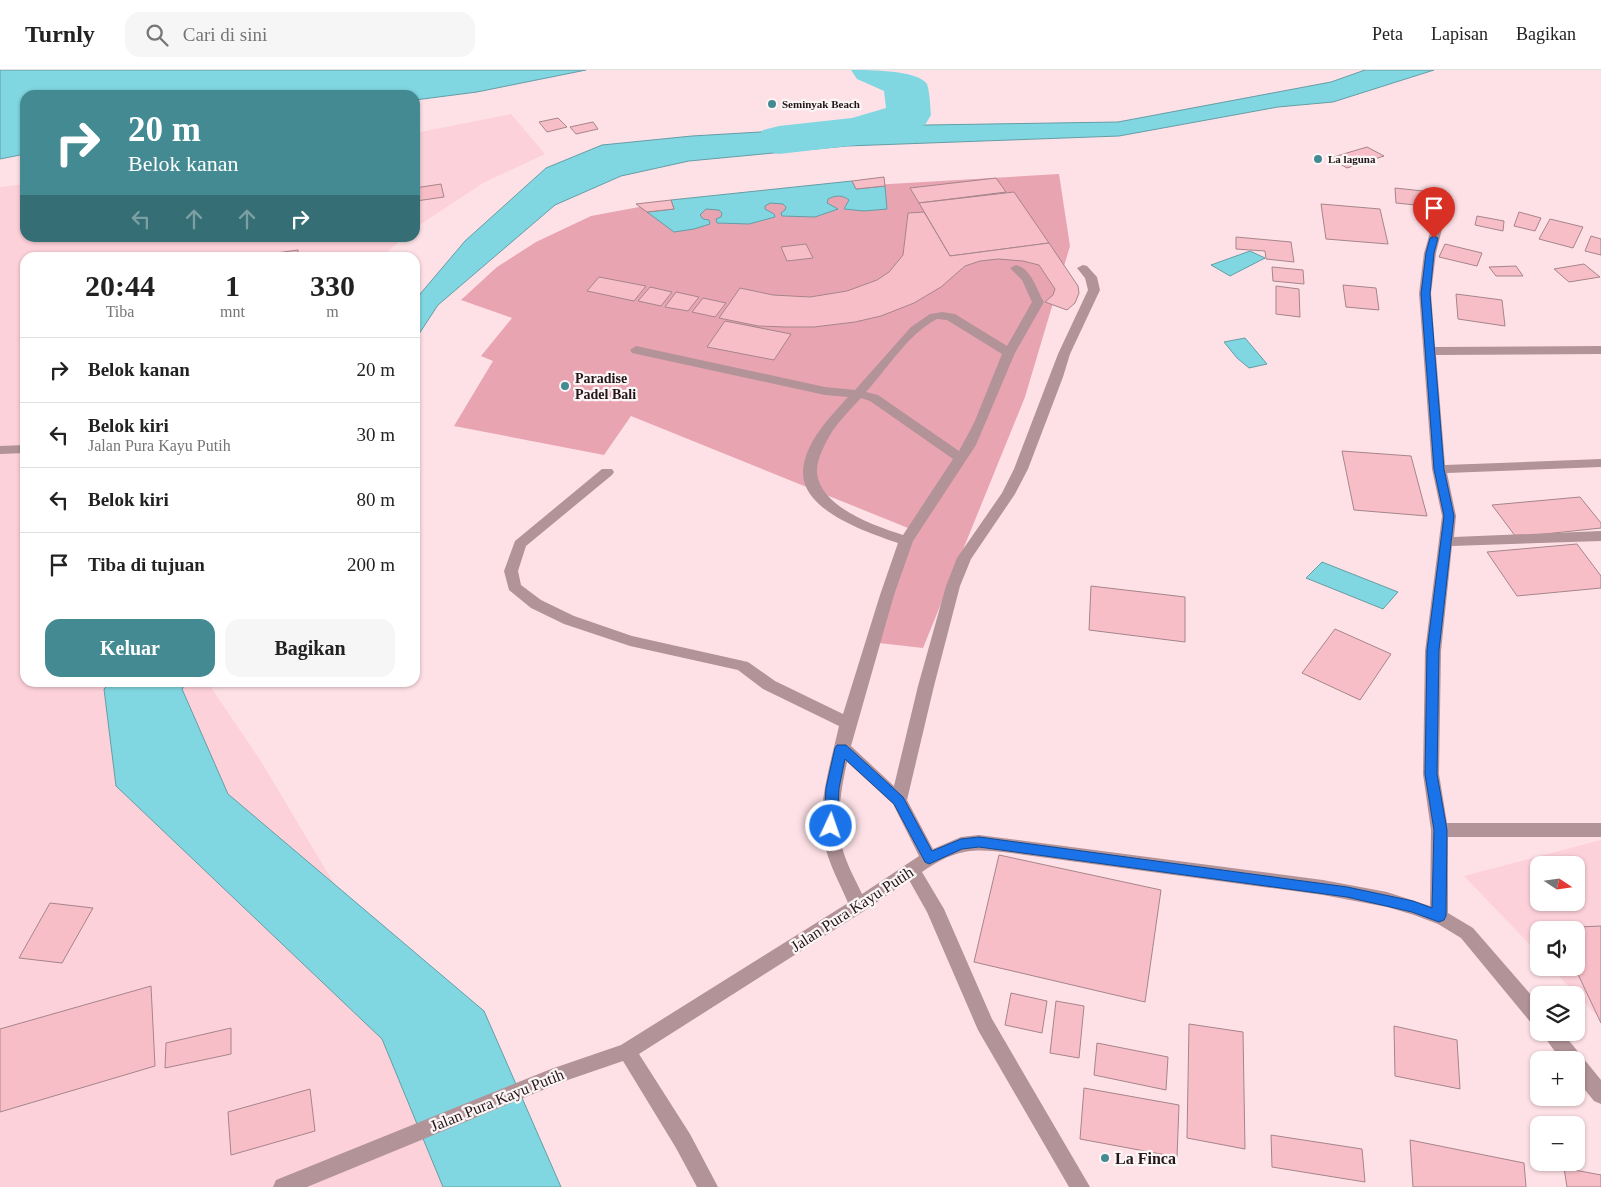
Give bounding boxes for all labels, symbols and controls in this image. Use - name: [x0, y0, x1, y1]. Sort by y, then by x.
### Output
- search box: [125, 12, 475, 57]
- text: Turnly: [25, 21, 95, 47]
- icon: search: [143, 21, 171, 49]
- text: Cari di sini: [183, 24, 267, 45]
- text: Peta: [1372, 24, 1403, 44]
- text: Lapisan: [1431, 24, 1488, 44]
- text: Bagikan: [1516, 24, 1576, 44]
- marker: Seminyak Beach: [766, 98, 778, 110]
- place label: Seminyak Beach: [782, 98, 860, 110]
- icon: right: [45, 110, 110, 175]
- text: 20 m: [128, 110, 201, 149]
- text: Belok kanan: [128, 151, 239, 176]
- marker: La laguna: [1312, 153, 1324, 165]
- place label: La laguna: [1328, 153, 1376, 165]
- pin: [1413, 187, 1455, 238]
- icon: arrive: [1420, 194, 1448, 222]
- icon: left: [127, 205, 155, 233]
- icon: ahead: [180, 205, 208, 233]
- icon: ahead: [233, 205, 261, 233]
- icon: right: [286, 205, 314, 233]
- text: 20:44: [85, 269, 155, 302]
- text: 1: [225, 269, 240, 302]
- text: 330: [310, 269, 355, 302]
- text: Tiba: [106, 303, 134, 320]
- text: mnt: [220, 303, 245, 320]
- text: m: [326, 303, 339, 320]
- icon: right: [45, 356, 73, 384]
- text: Belok kanan: [88, 359, 190, 380]
- text: 20 m: [356, 359, 395, 380]
- place label: Paradise Padel Bali: [575, 371, 636, 402]
- marker: Paradise Padel Bali: [559, 380, 571, 392]
- text: Belok kiri: [88, 415, 169, 436]
- icon: left: [45, 421, 73, 449]
- text: 30 m: [356, 424, 395, 445]
- text: Jalan Pura Kayu Putih: [88, 437, 231, 454]
- icon: left: [45, 486, 73, 514]
- text: Belok kiri: [88, 489, 169, 510]
- text: 80 m: [356, 489, 395, 510]
- icon: arrive: [45, 551, 73, 579]
- text: Tiba di tujuan: [88, 554, 205, 575]
- text: 200 m: [347, 554, 395, 575]
- button: Keluar: [45, 619, 215, 677]
- button: Bagikan: [225, 619, 395, 677]
- position arrow: [804, 799, 856, 851]
- north arrow: [1530, 856, 1585, 911]
- map controls: [1530, 856, 1585, 1171]
- street label: Jalan Pura Kayu Putih: [788, 863, 917, 956]
- button: sound: [1530, 921, 1585, 976]
- button: layers: [1530, 986, 1585, 1041]
- button: +: [1530, 1051, 1585, 1106]
- street label: Jalan Pura Kayu Putih: [428, 1065, 567, 1136]
- button: −: [1530, 1116, 1585, 1171]
- place label: La Finca: [1115, 1150, 1176, 1167]
- marker: La Finca: [1099, 1152, 1111, 1164]

